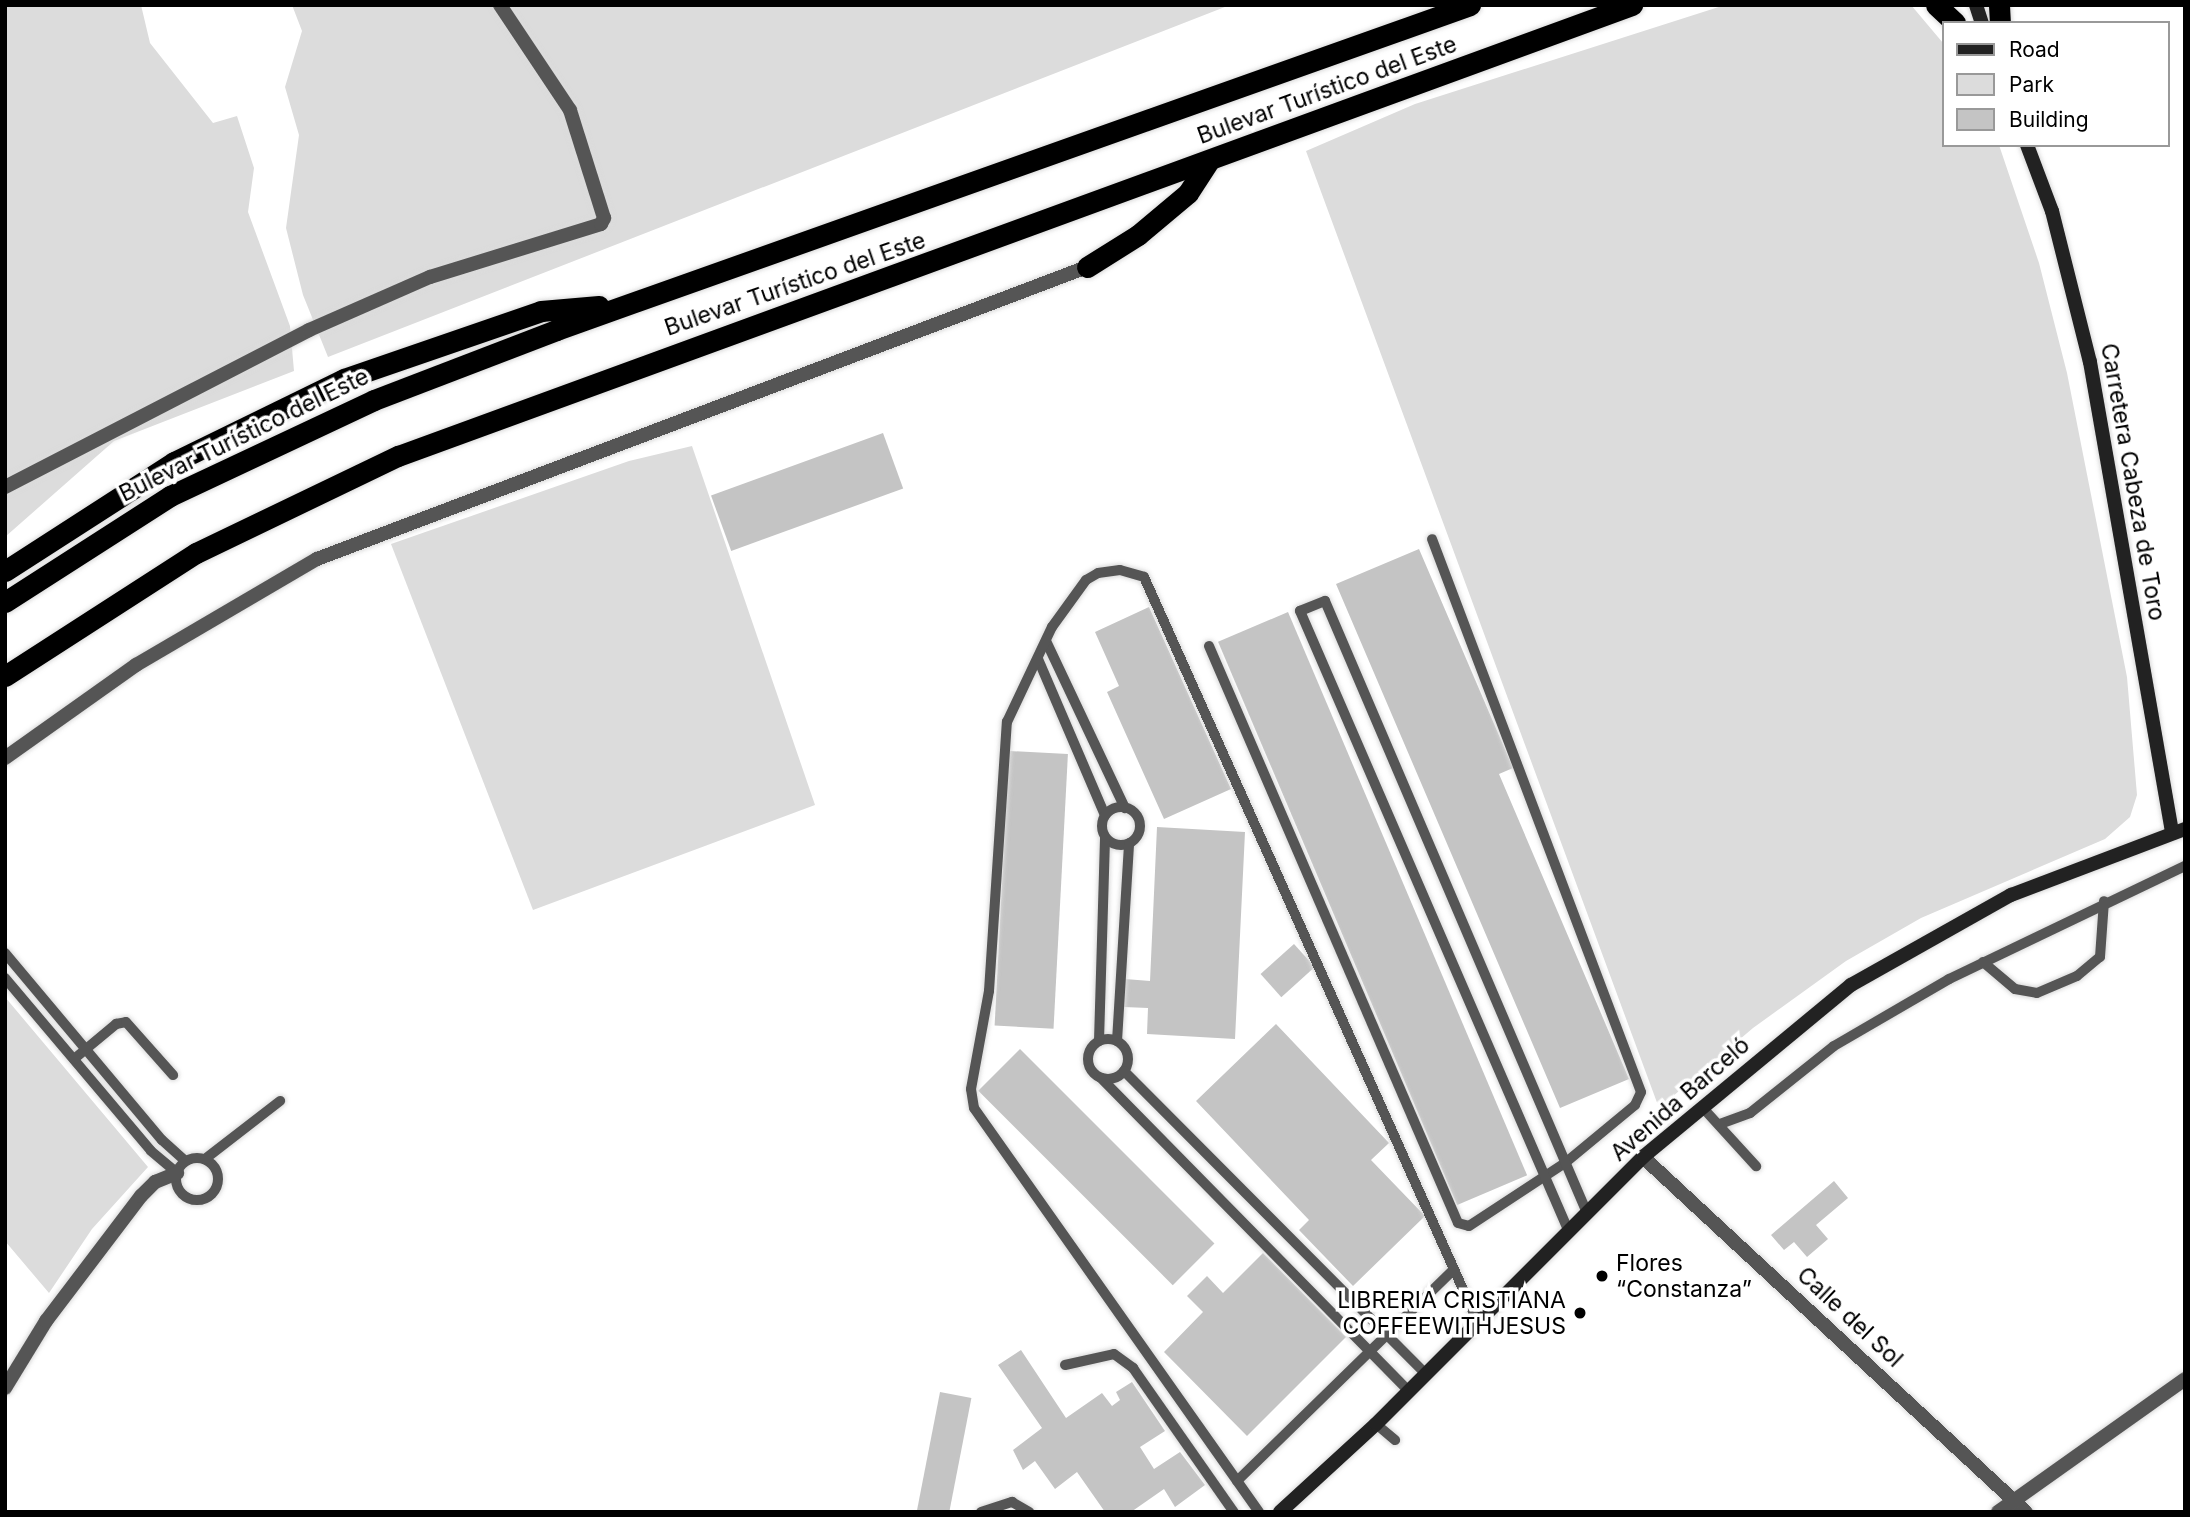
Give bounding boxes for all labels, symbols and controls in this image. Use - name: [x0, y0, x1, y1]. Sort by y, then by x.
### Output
- legend: [1941, 21, 2169, 147]
- street label: Bulevar Turístico del Este: [1193, 30, 1461, 150]
- text: Road: [2009, 37, 2060, 62]
- text: Park: [2009, 72, 2054, 97]
- text: Building: [2009, 107, 2089, 132]
- street label: Bulevar Turístico del Este: [661, 226, 929, 342]
- street label: Carretera Cabeza de Toro: [2095, 341, 2171, 623]
- street label: Bulevar Turístico del Este: [115, 362, 373, 508]
- street label: Avenida Barceló: [1605, 1031, 1755, 1167]
- place label: Flores “Constanza”: [1616, 1249, 1752, 1303]
- street label: Calle del Sol: [1791, 1261, 1909, 1373]
- marker: Flores “Constanza”: [1594, 1268, 1610, 1284]
- place label: LIBRERIA CRISTIANA COFFEEWITHJESUS: [1337, 1286, 1566, 1340]
- marker: LIBRERIA CRISTIANA COFFEEWITHJESUS: [1572, 1305, 1588, 1321]

